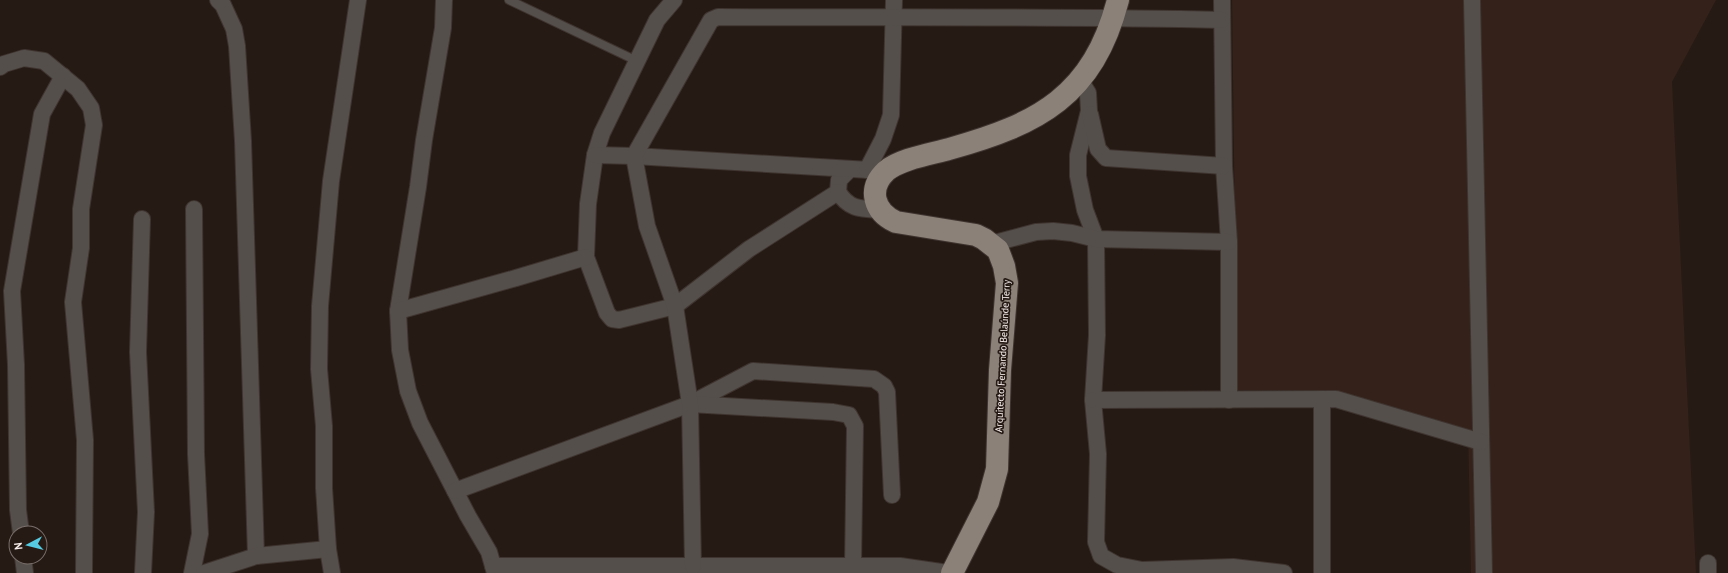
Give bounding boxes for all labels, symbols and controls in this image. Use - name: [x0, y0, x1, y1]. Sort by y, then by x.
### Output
- street label: Arquitecto Fernando Belaúnde Terry: [992, 279, 1013, 433]
- north arrow: [8, 525, 48, 565]
- text: N: [11, 542, 25, 551]

